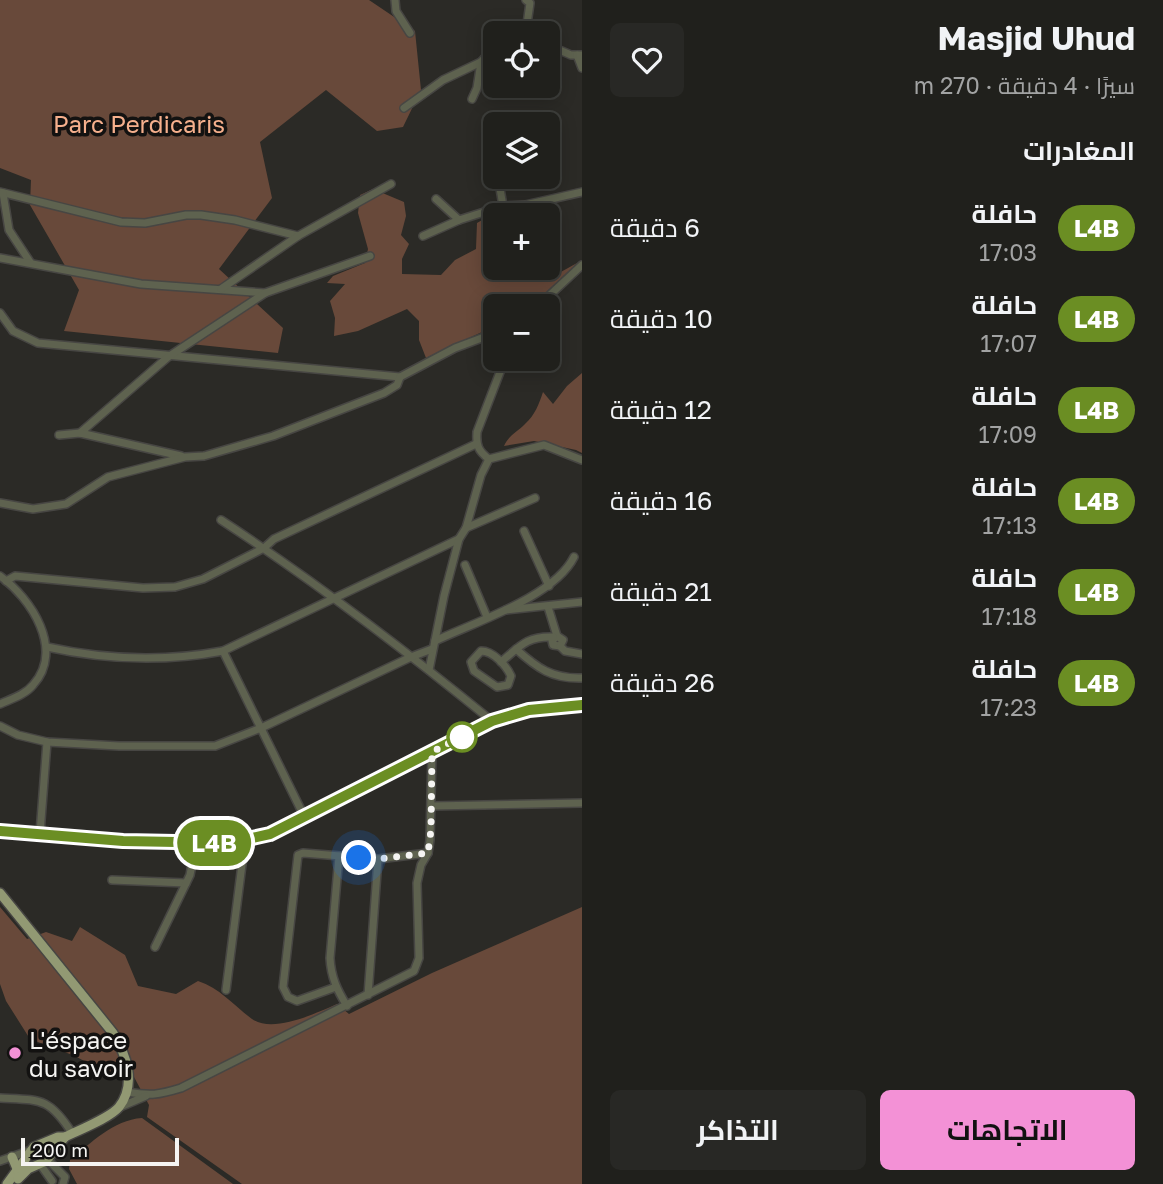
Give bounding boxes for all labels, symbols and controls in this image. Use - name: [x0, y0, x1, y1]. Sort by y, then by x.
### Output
- text: Masjid Uhud: [937, 18, 1135, 57]
- map controls: [483, 21, 560, 371]
- button: locate: [483, 21, 560, 98]
- button: heart: [610, 23, 684, 97]
- text: سيرًا · 4 دقيقة · 270 m: [914, 71, 1135, 99]
- park label: Parc Perdicaris: [53, 109, 225, 138]
- button: layers: [483, 112, 560, 189]
- text: المغادرات: [1023, 135, 1135, 166]
- text: حافلة: [972, 198, 1037, 229]
- button: +: [483, 203, 560, 280]
- text: 6 دقيقة: [610, 212, 700, 243]
- text: L4B: [1074, 213, 1119, 242]
- text: 17:03: [979, 238, 1037, 266]
- text: حافلة: [972, 289, 1037, 320]
- button: −: [483, 294, 560, 371]
- text: 10 دقيقة: [610, 303, 713, 334]
- text: L4B: [1074, 304, 1119, 333]
- text: 17:07: [980, 329, 1037, 357]
- text: حافلة: [972, 380, 1037, 411]
- text: 12 دقيقة: [610, 394, 712, 425]
- text: L4B: [1074, 395, 1119, 424]
- text: 17:09: [979, 420, 1037, 448]
- text: حافلة: [972, 471, 1037, 502]
- text: 16 دقيقة: [610, 485, 712, 516]
- text: L4B: [1074, 486, 1119, 515]
- text: 17:13: [982, 511, 1037, 539]
- text: حافلة: [972, 562, 1037, 593]
- text: 21 دقيقة: [610, 576, 712, 607]
- text: L4B: [1074, 577, 1119, 606]
- text: 17:18: [982, 602, 1037, 630]
- text: حافلة: [972, 653, 1037, 684]
- text: 26 دقيقة: [610, 667, 715, 698]
- text: L4B: [1074, 668, 1119, 697]
- text: 17:23: [980, 693, 1037, 721]
- unlabelled marker: [447, 722, 477, 752]
- line badge: L4B: [174, 820, 254, 866]
- text: L4B: [191, 828, 237, 857]
- your location: [341, 840, 376, 875]
- place label: L'éspace du savoir: [29, 1025, 133, 1082]
- marker: L'éspace du savoir: [7, 1045, 23, 1061]
- button: التذاكر: [610, 1090, 866, 1170]
- button: الاتجاهات: [880, 1090, 1135, 1170]
- scale bar: [21, 1135, 178, 1167]
- text: 200 m: [32, 1138, 88, 1161]

